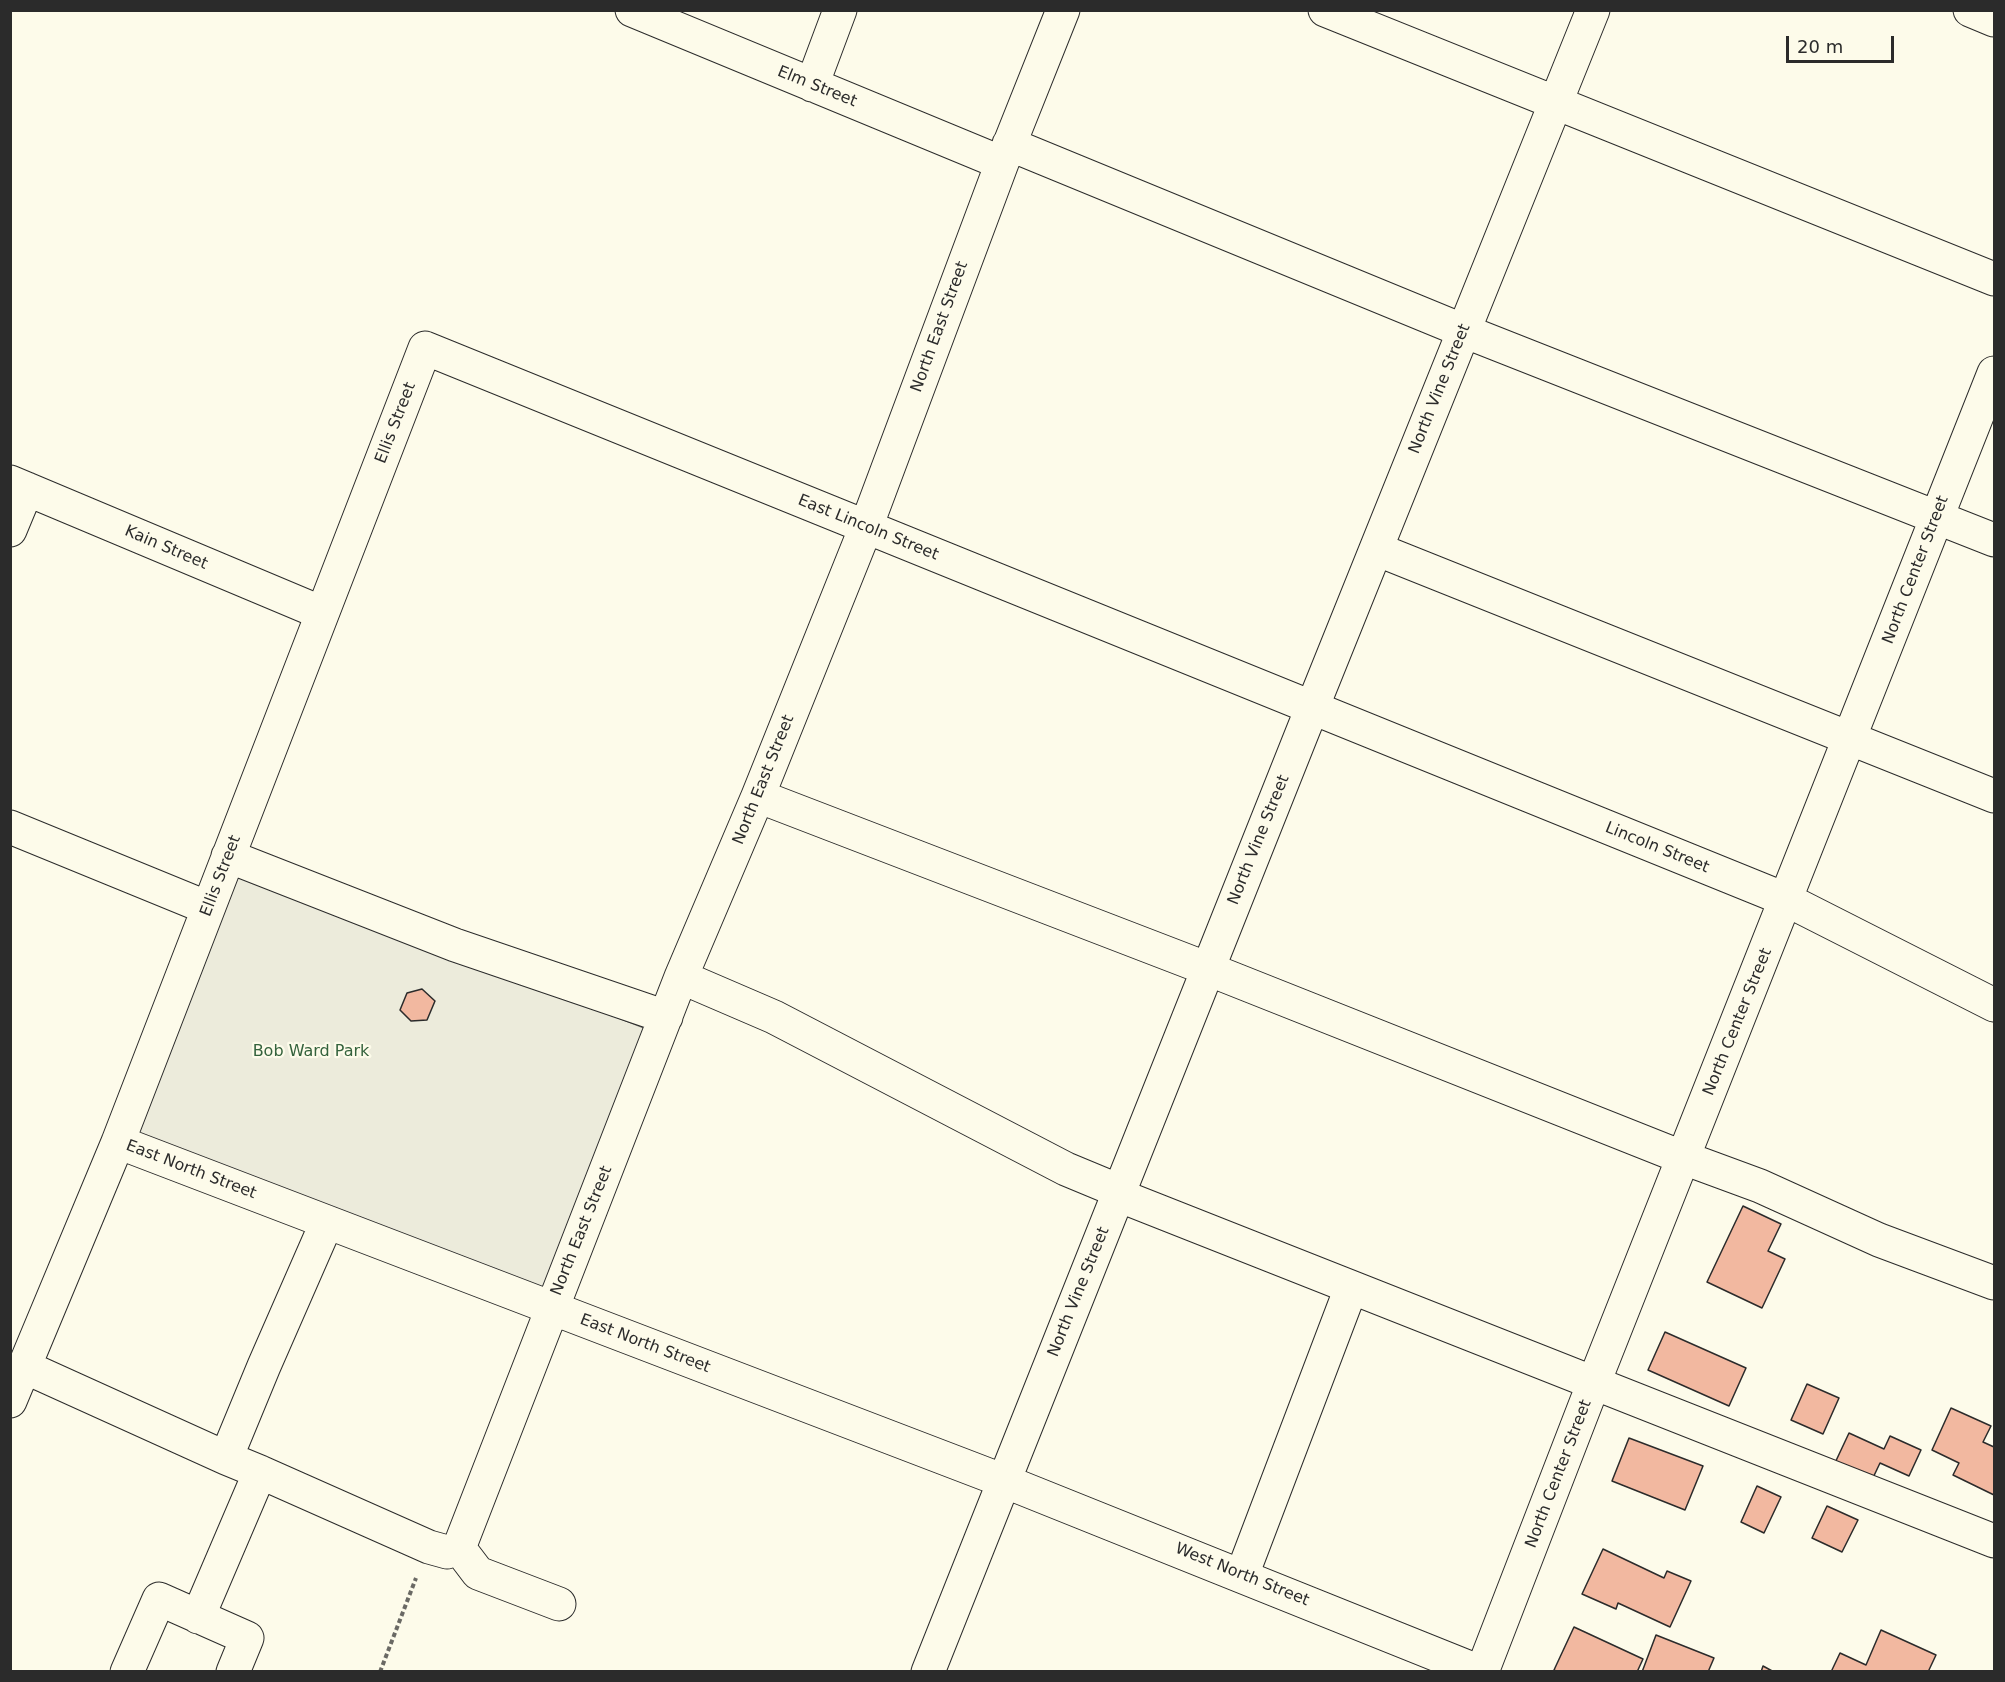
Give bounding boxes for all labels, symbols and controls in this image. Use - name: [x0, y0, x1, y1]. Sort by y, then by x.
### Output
- scale bar: [1789, 24, 1897, 62]
- text: 20 m: [1797, 36, 1843, 57]
- street label: Elm Street: [775, 62, 859, 112]
- street label: North East Street: [907, 259, 973, 395]
- street label: North Vine Street: [1405, 321, 1475, 457]
- street label: Ellis Street: [372, 380, 420, 466]
- street label: East Lincoln Street: [795, 491, 941, 565]
- street label: North Center Street: [1879, 493, 1953, 647]
- street label: Kain Street: [122, 522, 210, 574]
- street label: North East Street: [729, 712, 799, 848]
- street label: North Vine Street: [1224, 772, 1294, 908]
- street label: Lincoln Street: [1602, 818, 1712, 878]
- street label: Ellis Street: [197, 833, 245, 919]
- street label: North Center Street: [1700, 945, 1776, 1099]
- park label: Bob Ward Park: [253, 1042, 369, 1062]
- street label: East North Street: [123, 1136, 259, 1204]
- street label: North East Street: [547, 1163, 617, 1299]
- street label: North Vine Street: [1044, 1224, 1114, 1360]
- street label: East North Street: [577, 1310, 713, 1378]
- street label: North Center Street: [1522, 1397, 1596, 1551]
- street label: West North Street: [1172, 1539, 1312, 1611]

